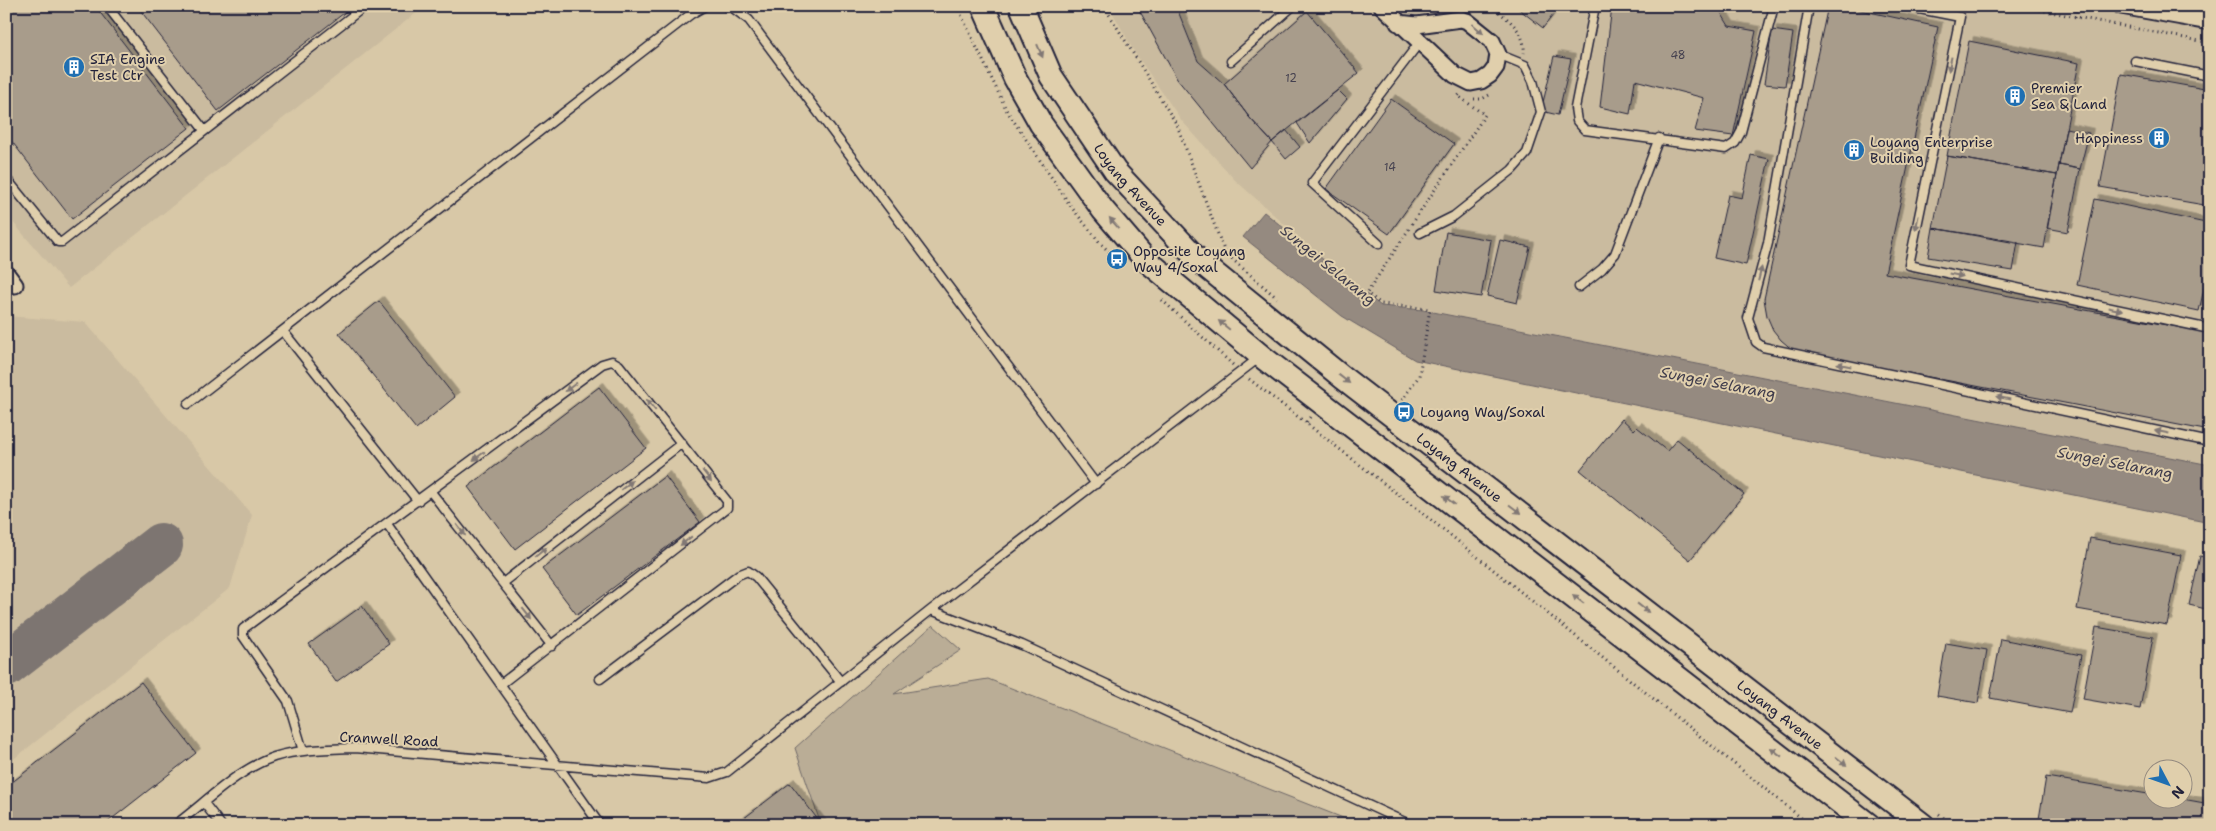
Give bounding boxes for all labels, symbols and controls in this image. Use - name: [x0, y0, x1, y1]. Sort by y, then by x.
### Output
- one-way arrow: [1471, 24, 1484, 35]
- one-way arrow: [1036, 44, 1044, 59]
- house number: 48: [1670, 48, 1686, 63]
- place label: SIA Engine Test Ctr: [90, 50, 166, 84]
- building icon: SIA Engine Test Ctr: [62, 55, 86, 79]
- one-way arrow: [1945, 57, 1953, 73]
- house number: 12: [1285, 71, 1297, 86]
- place label: Premier Sea & Land: [2031, 79, 2107, 113]
- building icon: Premier Sea & Land: [2003, 84, 2027, 108]
- building icon: Happiness: [2147, 126, 2171, 150]
- place label: Happiness: [2075, 129, 2143, 147]
- place label: Loyang Enterprise Building: [1870, 133, 1993, 167]
- building icon: Loyang Enterprise Building: [1842, 138, 1866, 162]
- street label: Loyang Avenue: [1090, 140, 1171, 230]
- house number: 14: [1384, 160, 1396, 175]
- one-way arrow: [1108, 216, 1119, 229]
- one-way arrow: [1913, 216, 1921, 231]
- water label: Sungei Selarang: [1276, 220, 1380, 310]
- place label: Opposite Loyang Way 4/Soxal: [1133, 242, 1245, 276]
- bus stop icon: Opposite Loyang Way 4/Soxal: [1105, 247, 1129, 271]
- one-way arrow: [1756, 266, 1764, 281]
- one-way arrow: [1949, 271, 1964, 279]
- one-way arrow: [2108, 305, 2123, 313]
- one-way arrow: [1218, 319, 1231, 330]
- one-way arrow: [1836, 360, 1852, 368]
- water label: Sungei Selarang: [1659, 362, 1777, 404]
- one-way arrow: [1337, 373, 1350, 384]
- one-way arrow: [564, 382, 578, 392]
- one-way arrow: [1995, 394, 2011, 402]
- one-way arrow: [645, 399, 656, 412]
- bus stop icon: Loyang Way/Soxal: [1392, 400, 1416, 424]
- place label: Loyang Way/Soxal: [1420, 403, 1546, 421]
- one-way arrow: [2155, 428, 2170, 436]
- street label: Loyang Avenue: [1413, 429, 1506, 506]
- water label: Sungei Selarang: [2056, 442, 2174, 484]
- one-way arrow: [472, 451, 486, 461]
- one-way arrow: [702, 469, 713, 482]
- one-way arrow: [620, 480, 633, 491]
- one-way arrow: [1443, 494, 1456, 505]
- one-way arrow: [1508, 504, 1522, 514]
- one-way arrow: [456, 523, 467, 536]
- one-way arrow: [680, 535, 693, 546]
- one-way arrow: [534, 547, 547, 558]
- one-way arrow: [1571, 594, 1585, 604]
- one-way arrow: [1637, 603, 1650, 614]
- one-way arrow: [522, 607, 533, 620]
- street label: Loyang Avenue: [1733, 676, 1827, 754]
- street label: Cranwell Road: [339, 727, 439, 751]
- one-way arrow: [1769, 747, 1782, 757]
- one-way arrow: [1834, 756, 1847, 767]
- north arrow: [2144, 758, 2194, 808]
- text: N: [2167, 782, 2188, 803]

